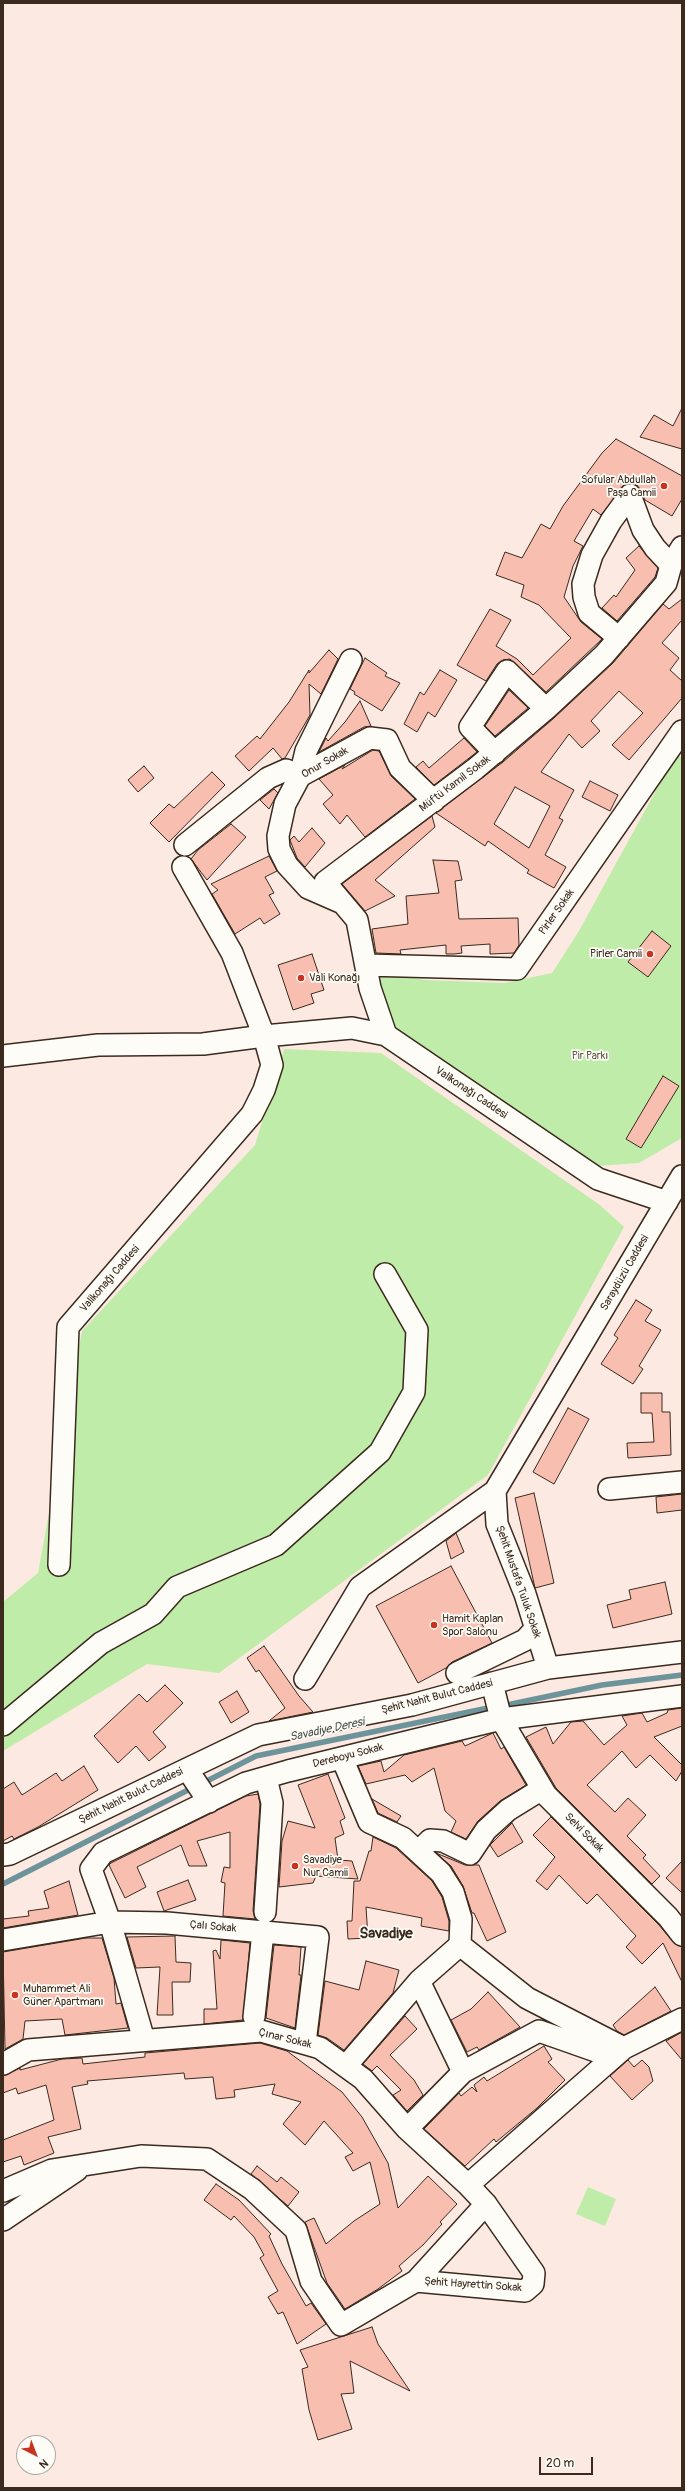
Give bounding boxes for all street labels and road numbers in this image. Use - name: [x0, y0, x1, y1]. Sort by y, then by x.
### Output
- street label: Onur Sokak: [299, 744, 351, 782]
- street label: Müftü Kamil Sokak: [417, 753, 493, 815]
- street label: Pirler Sokak: [536, 887, 578, 937]
- street label: Valikonağı Caddesi: [432, 1064, 510, 1122]
- street label: Saraydüzü Caddesi: [598, 1233, 652, 1313]
- street label: Valikonağı Caddesi: [77, 1243, 143, 1315]
- street label: Şehit Mustafa Tuluk Sokak: [492, 1524, 544, 1640]
- street label: Şehit Nahit Bulut Caddesi: [380, 1677, 494, 1717]
- street label: Dereboyu Sokak: [311, 1741, 385, 1771]
- street label: Şehit Nahit Bulut Caddesi: [77, 1765, 185, 1827]
- street label: Selvi Sokak: [562, 1811, 606, 1855]
- street label: Çalı Sokak: [189, 1918, 237, 1936]
- street label: Çınar Sokak: [257, 2026, 313, 2052]
- street label: Şehit Hayrettin Sokak: [424, 2275, 522, 2295]

